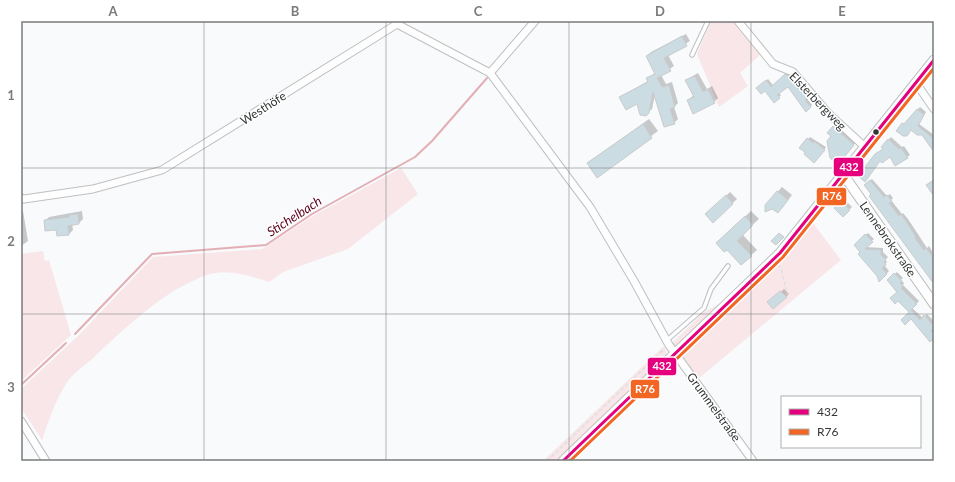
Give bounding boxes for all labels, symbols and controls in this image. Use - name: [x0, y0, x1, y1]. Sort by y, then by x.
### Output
- text: A: [107, 3, 118, 19]
- text: B: [291, 3, 300, 19]
- text: C: [474, 3, 483, 19]
- text: D: [655, 3, 665, 19]
- text: E: [838, 3, 846, 19]
- street label: Elsterbergweg: [786, 69, 850, 133]
- text: 1: [7, 87, 15, 103]
- street label: Westhöfe: [237, 88, 289, 128]
- unlabelled marker: [871, 127, 881, 137]
- line badge: 432: [833, 157, 864, 177]
- text: 432: [839, 160, 859, 173]
- line badge: R76: [816, 187, 847, 206]
- text: R76: [822, 189, 843, 202]
- water label: Stichelbach: [264, 192, 324, 240]
- street label: Lennebrokstraße: [856, 198, 920, 280]
- text: 2: [7, 233, 15, 249]
- line badge: 432: [647, 357, 677, 376]
- text: 432: [652, 359, 672, 372]
- street label: Grummelstraße: [684, 370, 744, 444]
- text: 3: [7, 379, 15, 395]
- line badge: R76: [630, 379, 660, 399]
- text: R76: [635, 382, 656, 395]
- legend: [781, 396, 921, 448]
- text: 432: [817, 404, 838, 419]
- text: R76: [817, 424, 838, 439]

